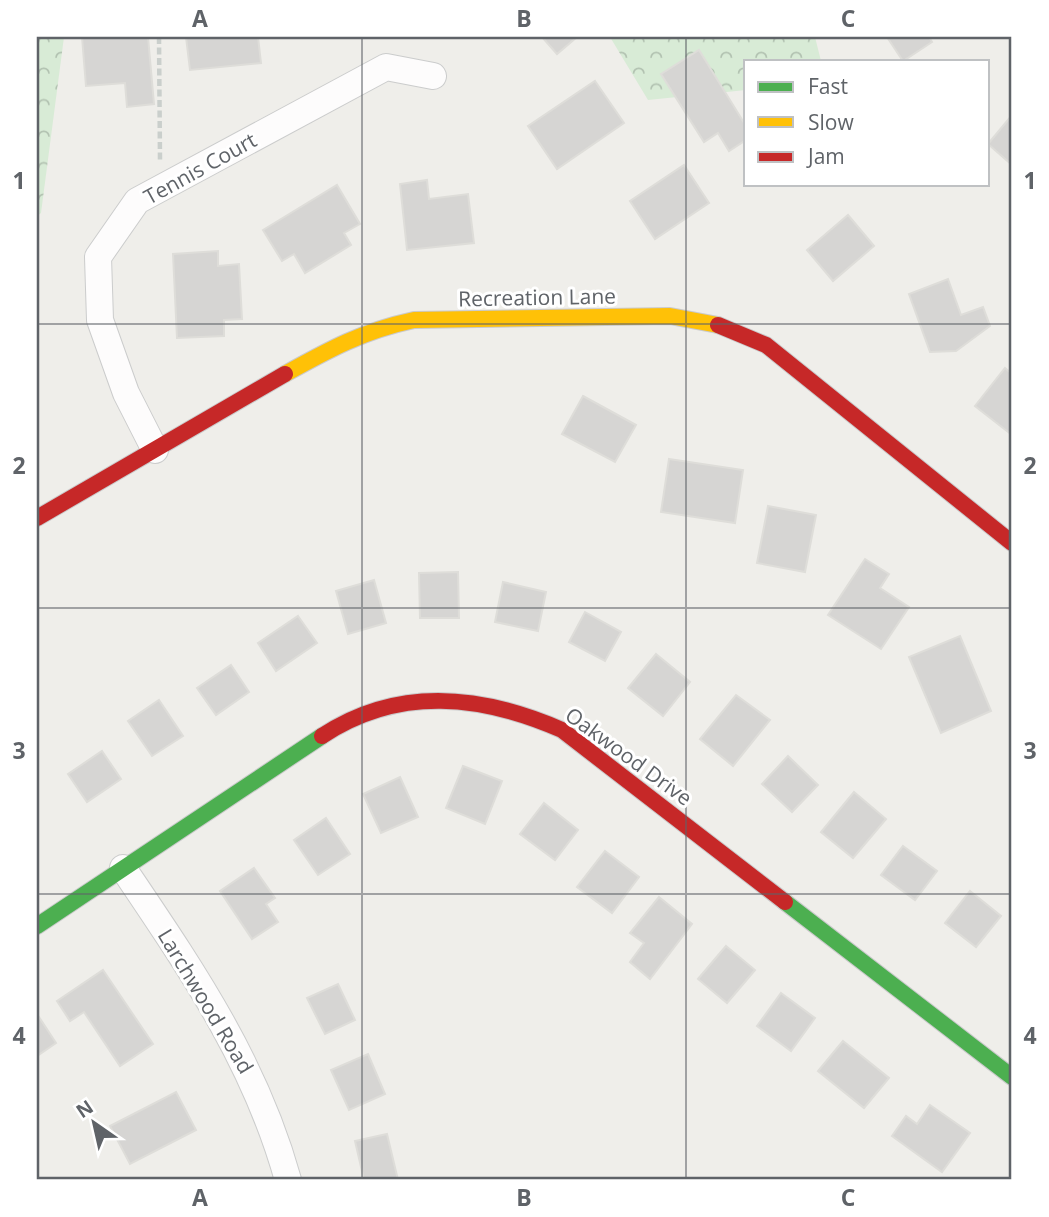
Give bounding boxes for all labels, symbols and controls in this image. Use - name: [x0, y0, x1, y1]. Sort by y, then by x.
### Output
- text: A: [192, 2, 208, 34]
- text: B: [516, 2, 532, 34]
- text: C: [841, 2, 855, 34]
- legend: [744, 60, 990, 186]
- text: Fast: [808, 72, 848, 100]
- text: Slow: [808, 108, 854, 136]
- street label: Tennis Court: [139, 126, 261, 210]
- text: Jam: [806, 142, 845, 170]
- text: 1: [12, 164, 26, 196]
- text: 1: [1023, 164, 1037, 196]
- street label: Recreation Lane: [458, 282, 616, 312]
- text: 2: [12, 449, 26, 481]
- text: 2: [1023, 449, 1037, 481]
- street label: Oakwood Drive: [560, 701, 698, 811]
- text: 3: [12, 734, 26, 766]
- text: 3: [1023, 734, 1037, 766]
- street label: Larchwood Road: [152, 923, 260, 1079]
- text: 4: [12, 1019, 26, 1051]
- text: 4: [1023, 1019, 1037, 1051]
- north arrow: [60, 1088, 130, 1158]
- text: N: [71, 1094, 98, 1124]
- text: A: [192, 1181, 208, 1213]
- text: B: [516, 1181, 532, 1213]
- text: C: [841, 1181, 855, 1213]

